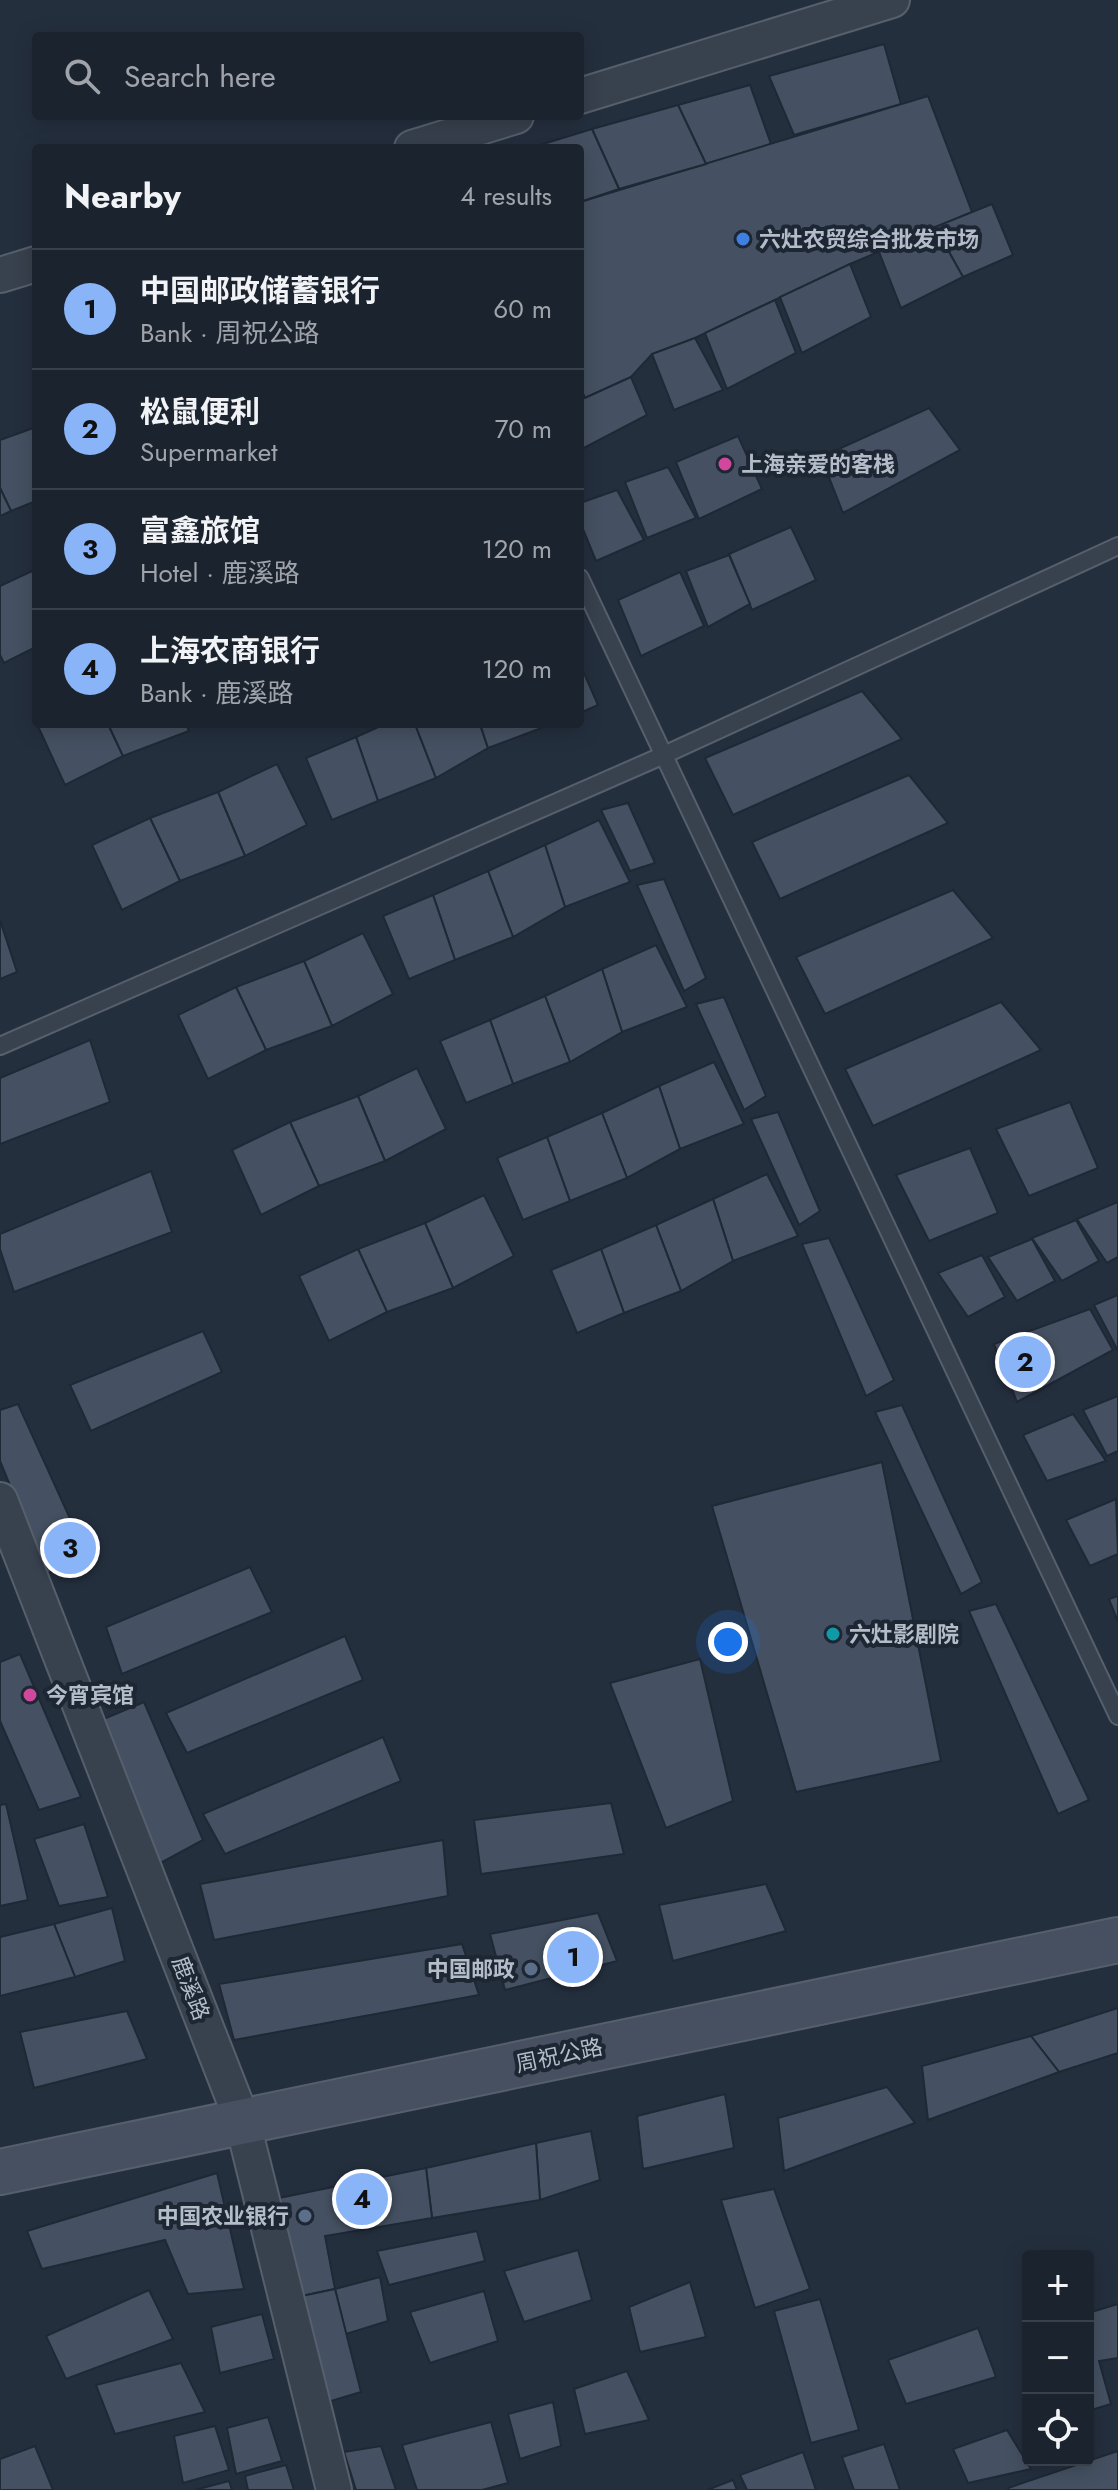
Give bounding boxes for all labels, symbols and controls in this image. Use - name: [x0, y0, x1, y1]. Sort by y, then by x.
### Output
- search box: [32, 32, 584, 120]
- icon: search: [60, 54, 104, 98]
- text: Search here: [124, 55, 276, 98]
- text: Nearby: [64, 172, 181, 221]
- text: 4 results: [460, 177, 552, 215]
- place label: 六灶农贸综合批发市场: [759, 223, 979, 255]
- marker: 六灶农贸综合批发市场: [734, 230, 752, 248]
- text: 中国邮政储蓄银行: [140, 269, 380, 312]
- text: 1: [83, 290, 97, 328]
- text: 60 m: [493, 290, 552, 328]
- text: Bank · 周祝公路: [140, 314, 320, 352]
- text: 松鼠便利: [140, 390, 260, 433]
- text: 2: [81, 410, 99, 448]
- text: 70 m: [495, 410, 552, 448]
- text: Supermarket: [140, 433, 277, 471]
- place label: 上海亲爱的客栈: [741, 448, 895, 480]
- marker: 上海亲爱的客栈: [716, 455, 734, 473]
- text: 富鑫旅馆: [140, 509, 260, 552]
- text: 3: [82, 530, 98, 568]
- text: 120 m: [482, 530, 552, 568]
- text: Hotel · 鹿溪路: [140, 554, 300, 592]
- text: 上海农商银行: [140, 629, 320, 672]
- text: 4: [81, 650, 99, 688]
- text: 120 m: [482, 650, 552, 688]
- text: Bank · 鹿溪路: [140, 674, 294, 712]
- pin: 2: [999, 1332, 1051, 1392]
- pin: 3: [44, 1518, 96, 1578]
- place label: 六灶影剧院: [849, 1618, 959, 1650]
- your location: [708, 1622, 748, 1662]
- marker: 六灶影剧院: [824, 1625, 842, 1643]
- place label: 今宵宾馆: [46, 1679, 134, 1711]
- marker: 今宵宾馆: [21, 1686, 39, 1704]
- pin: 1: [547, 1927, 599, 1987]
- street label: 鹿溪路: [164, 1951, 218, 2025]
- place label: 中国邮政: [427, 1953, 515, 1985]
- marker: 中国邮政: [522, 1960, 540, 1978]
- street label: 周祝公路: [513, 2030, 605, 2080]
- pin: 4: [336, 2169, 388, 2229]
- place label: 中国农业银行: [157, 2200, 289, 2232]
- marker: 中国农业银行: [296, 2207, 314, 2225]
- map controls: [1022, 2250, 1094, 2466]
- button: +: [1022, 2250, 1094, 2322]
- button: −: [1022, 2322, 1094, 2394]
- button: locate: [1022, 2394, 1094, 2466]

